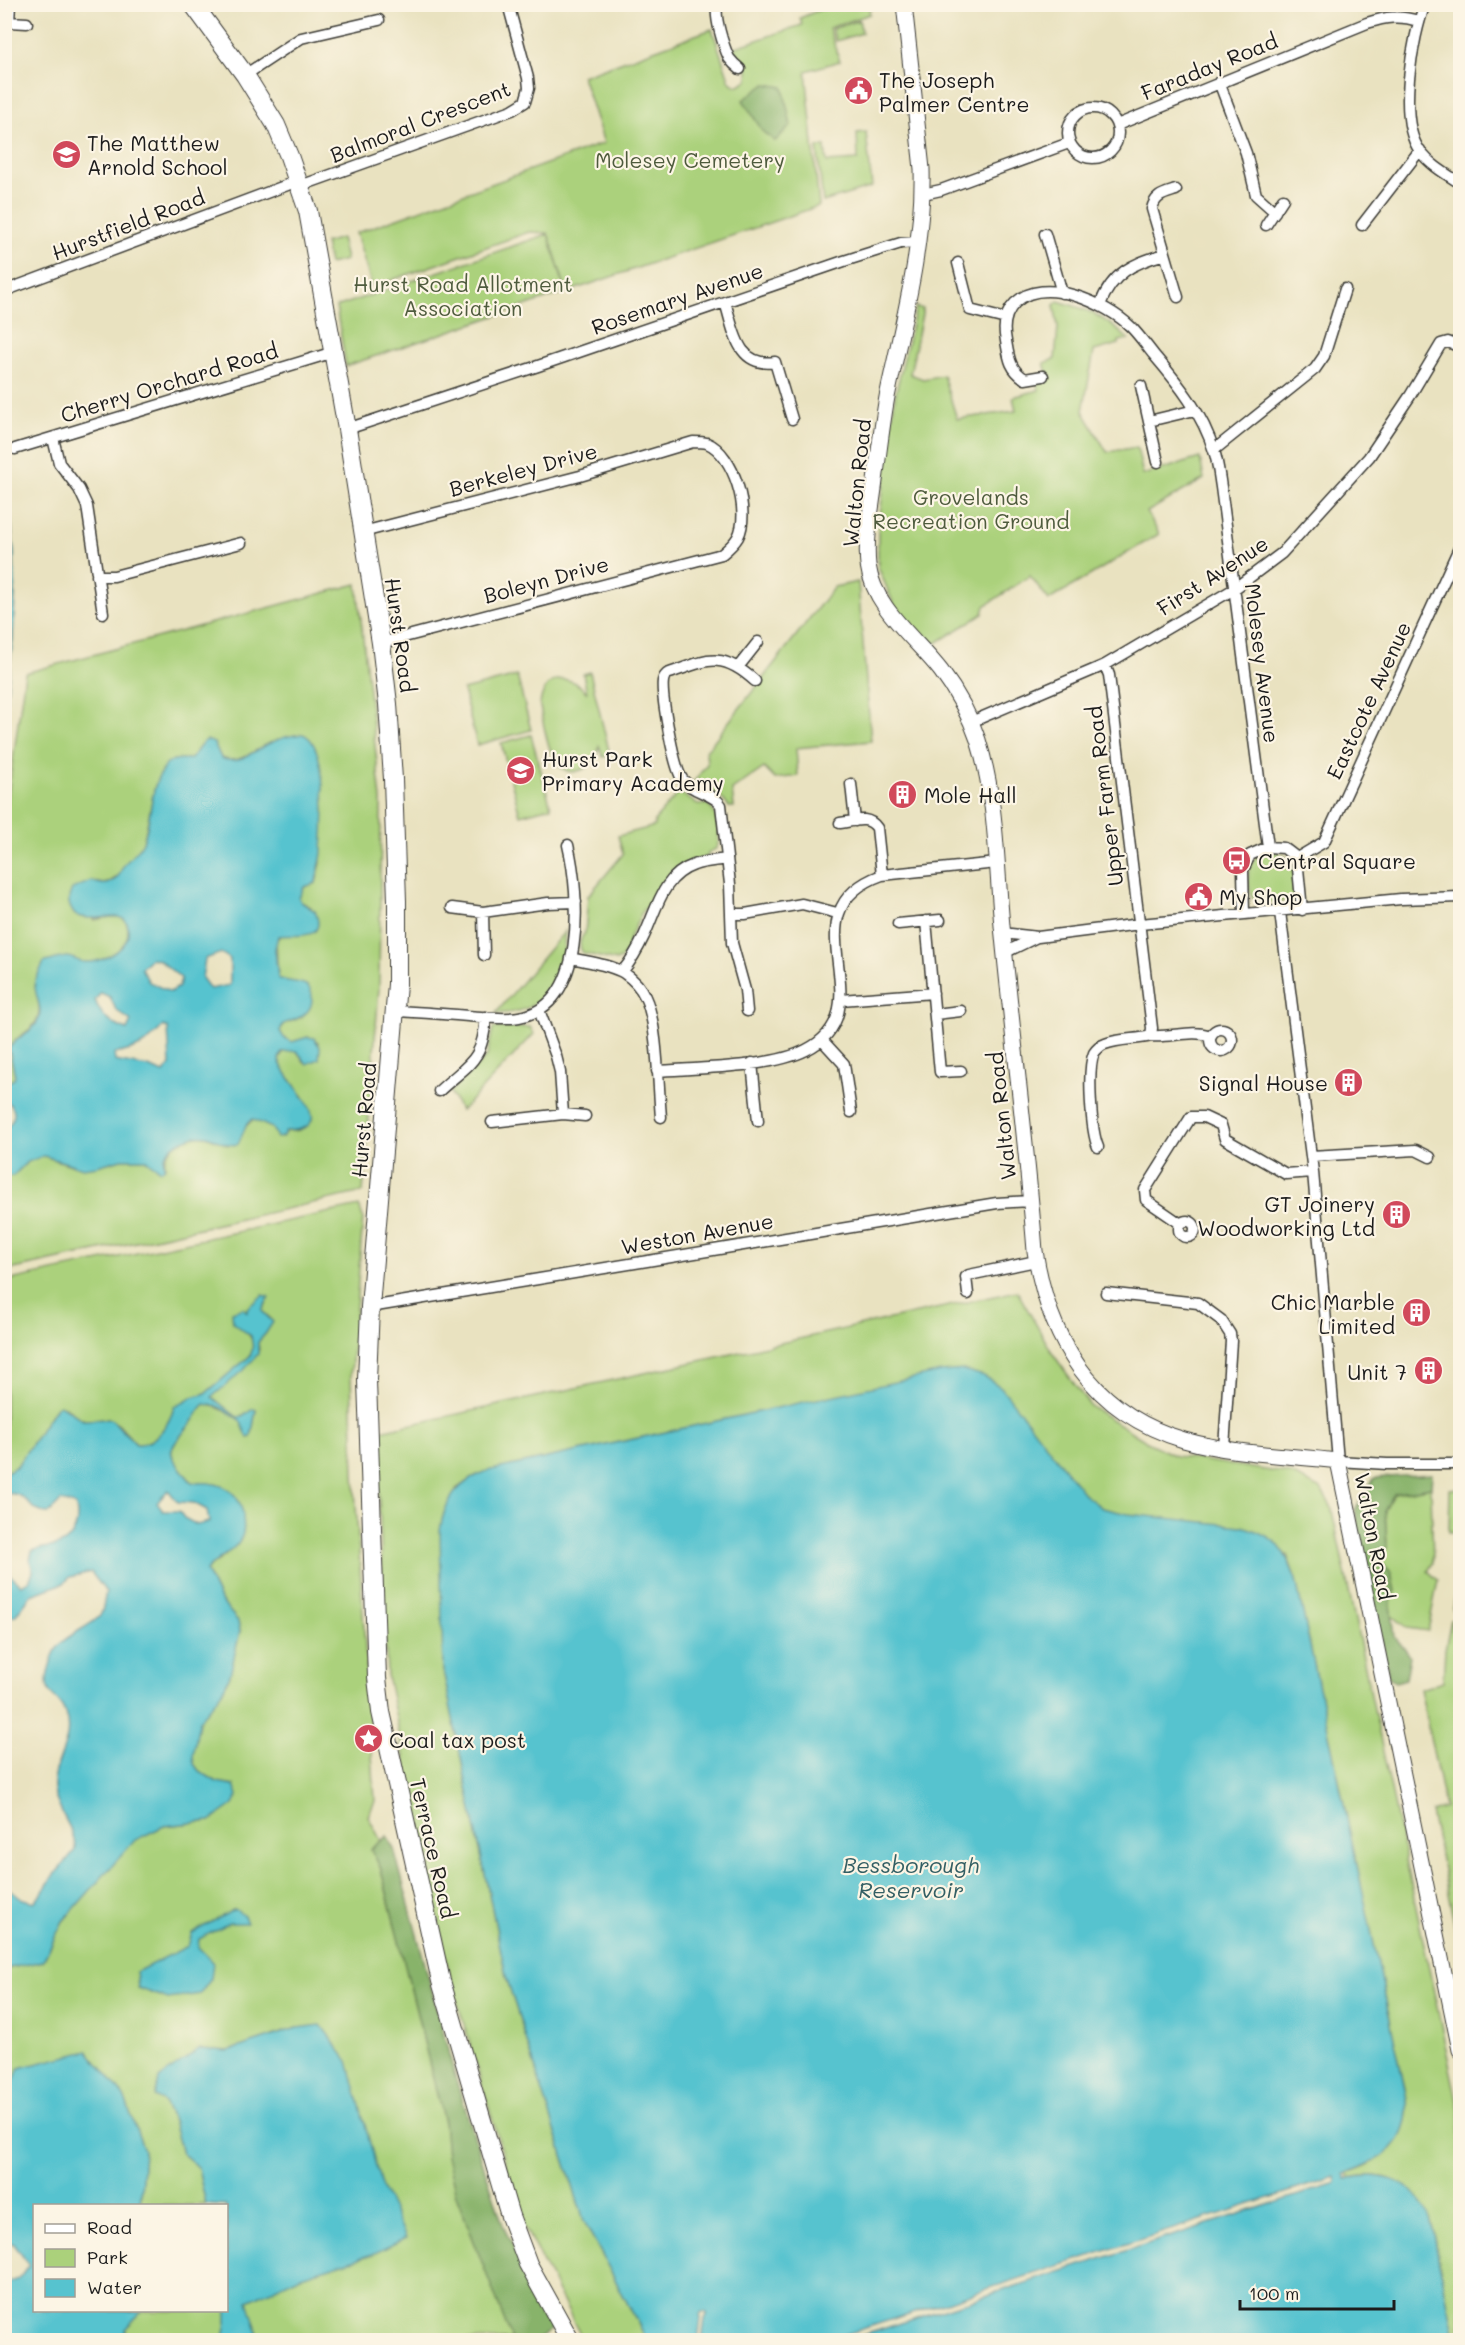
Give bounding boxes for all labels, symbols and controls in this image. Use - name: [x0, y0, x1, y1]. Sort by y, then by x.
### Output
- street label: Faraday Road: [1137, 26, 1281, 106]
- place label: The Joseph Palmer Centre: [879, 66, 1030, 117]
- street label: Balmoral Crescent: [326, 74, 514, 168]
- public building icon: The Joseph Palmer Centre: [842, 75, 874, 107]
- place label: The Matthew Arnold School: [87, 129, 228, 180]
- school or university icon: The Matthew Arnold School: [50, 138, 82, 170]
- park label: Molesey Cemetery: [595, 146, 785, 173]
- street label: Hurstfield Road: [48, 182, 208, 266]
- street label: Rosemary Avenue: [588, 256, 766, 340]
- park label: Hurst Road Allotment Association: [353, 270, 573, 321]
- street label: Cherry Orchard Road: [57, 336, 281, 428]
- street label: Walton Road: [836, 417, 876, 549]
- street label: Berkeley Drive: [446, 436, 600, 502]
- park label: Grovelands Recreation Ground: [873, 483, 1069, 534]
- street label: First Avenue: [1151, 529, 1273, 621]
- street label: Boleyn Drive: [480, 549, 612, 609]
- street label: Hurst Road: [380, 576, 422, 694]
- street label: Molesey Avenue: [1240, 581, 1286, 745]
- street label: Eastcote Avenue: [1320, 617, 1416, 783]
- street label: Upper Farm Road: [1080, 704, 1128, 888]
- place label: Hurst Park Primary Academy: [542, 745, 724, 796]
- school or university icon: Hurst Park Primary Academy: [505, 754, 537, 786]
- building icon: Mole Hall: [887, 778, 919, 810]
- place label: Mole Hall: [924, 781, 1017, 808]
- bus stop icon: Central Square: [1221, 844, 1253, 876]
- place label: Central Square: [1258, 847, 1416, 874]
- public building icon: My Shop: [1182, 880, 1214, 912]
- place label: My Shop: [1219, 883, 1303, 910]
- street label: Walton Road: [981, 1050, 1021, 1182]
- street label: Hurst Road: [345, 1061, 381, 1179]
- building icon: Signal House: [1333, 1066, 1365, 1098]
- place label: Signal House: [1199, 1069, 1328, 1096]
- place label: GT Joinery Woodworking Ltd: [1197, 1190, 1375, 1241]
- building icon: GT Joinery Woodworking Ltd: [1380, 1199, 1412, 1231]
- street label: Weston Avenue: [619, 1206, 775, 1260]
- place label: Chic Marble Limited: [1271, 1288, 1395, 1339]
- building icon: Chic Marble Limited: [1400, 1297, 1432, 1329]
- building icon: Unit 7: [1412, 1355, 1444, 1387]
- place label: Unit 7: [1347, 1358, 1407, 1385]
- street label: Walton Road: [1349, 1470, 1401, 1602]
- place icon: Coal tax post: [352, 1723, 384, 1755]
- place label: Coal tax post: [389, 1726, 526, 1753]
- street label: Terrace Road: [405, 1775, 463, 1921]
- water label: Bessborough Reservoir: [842, 1850, 980, 1904]
- legend: [33, 2204, 228, 2312]
- text: Road: [87, 2215, 132, 2239]
- text: Park: [87, 2245, 128, 2269]
- scale bar: [1240, 2273, 1394, 2311]
- text: Water: [87, 2275, 142, 2299]
- text: 100 m: [1249, 2281, 1299, 2305]

